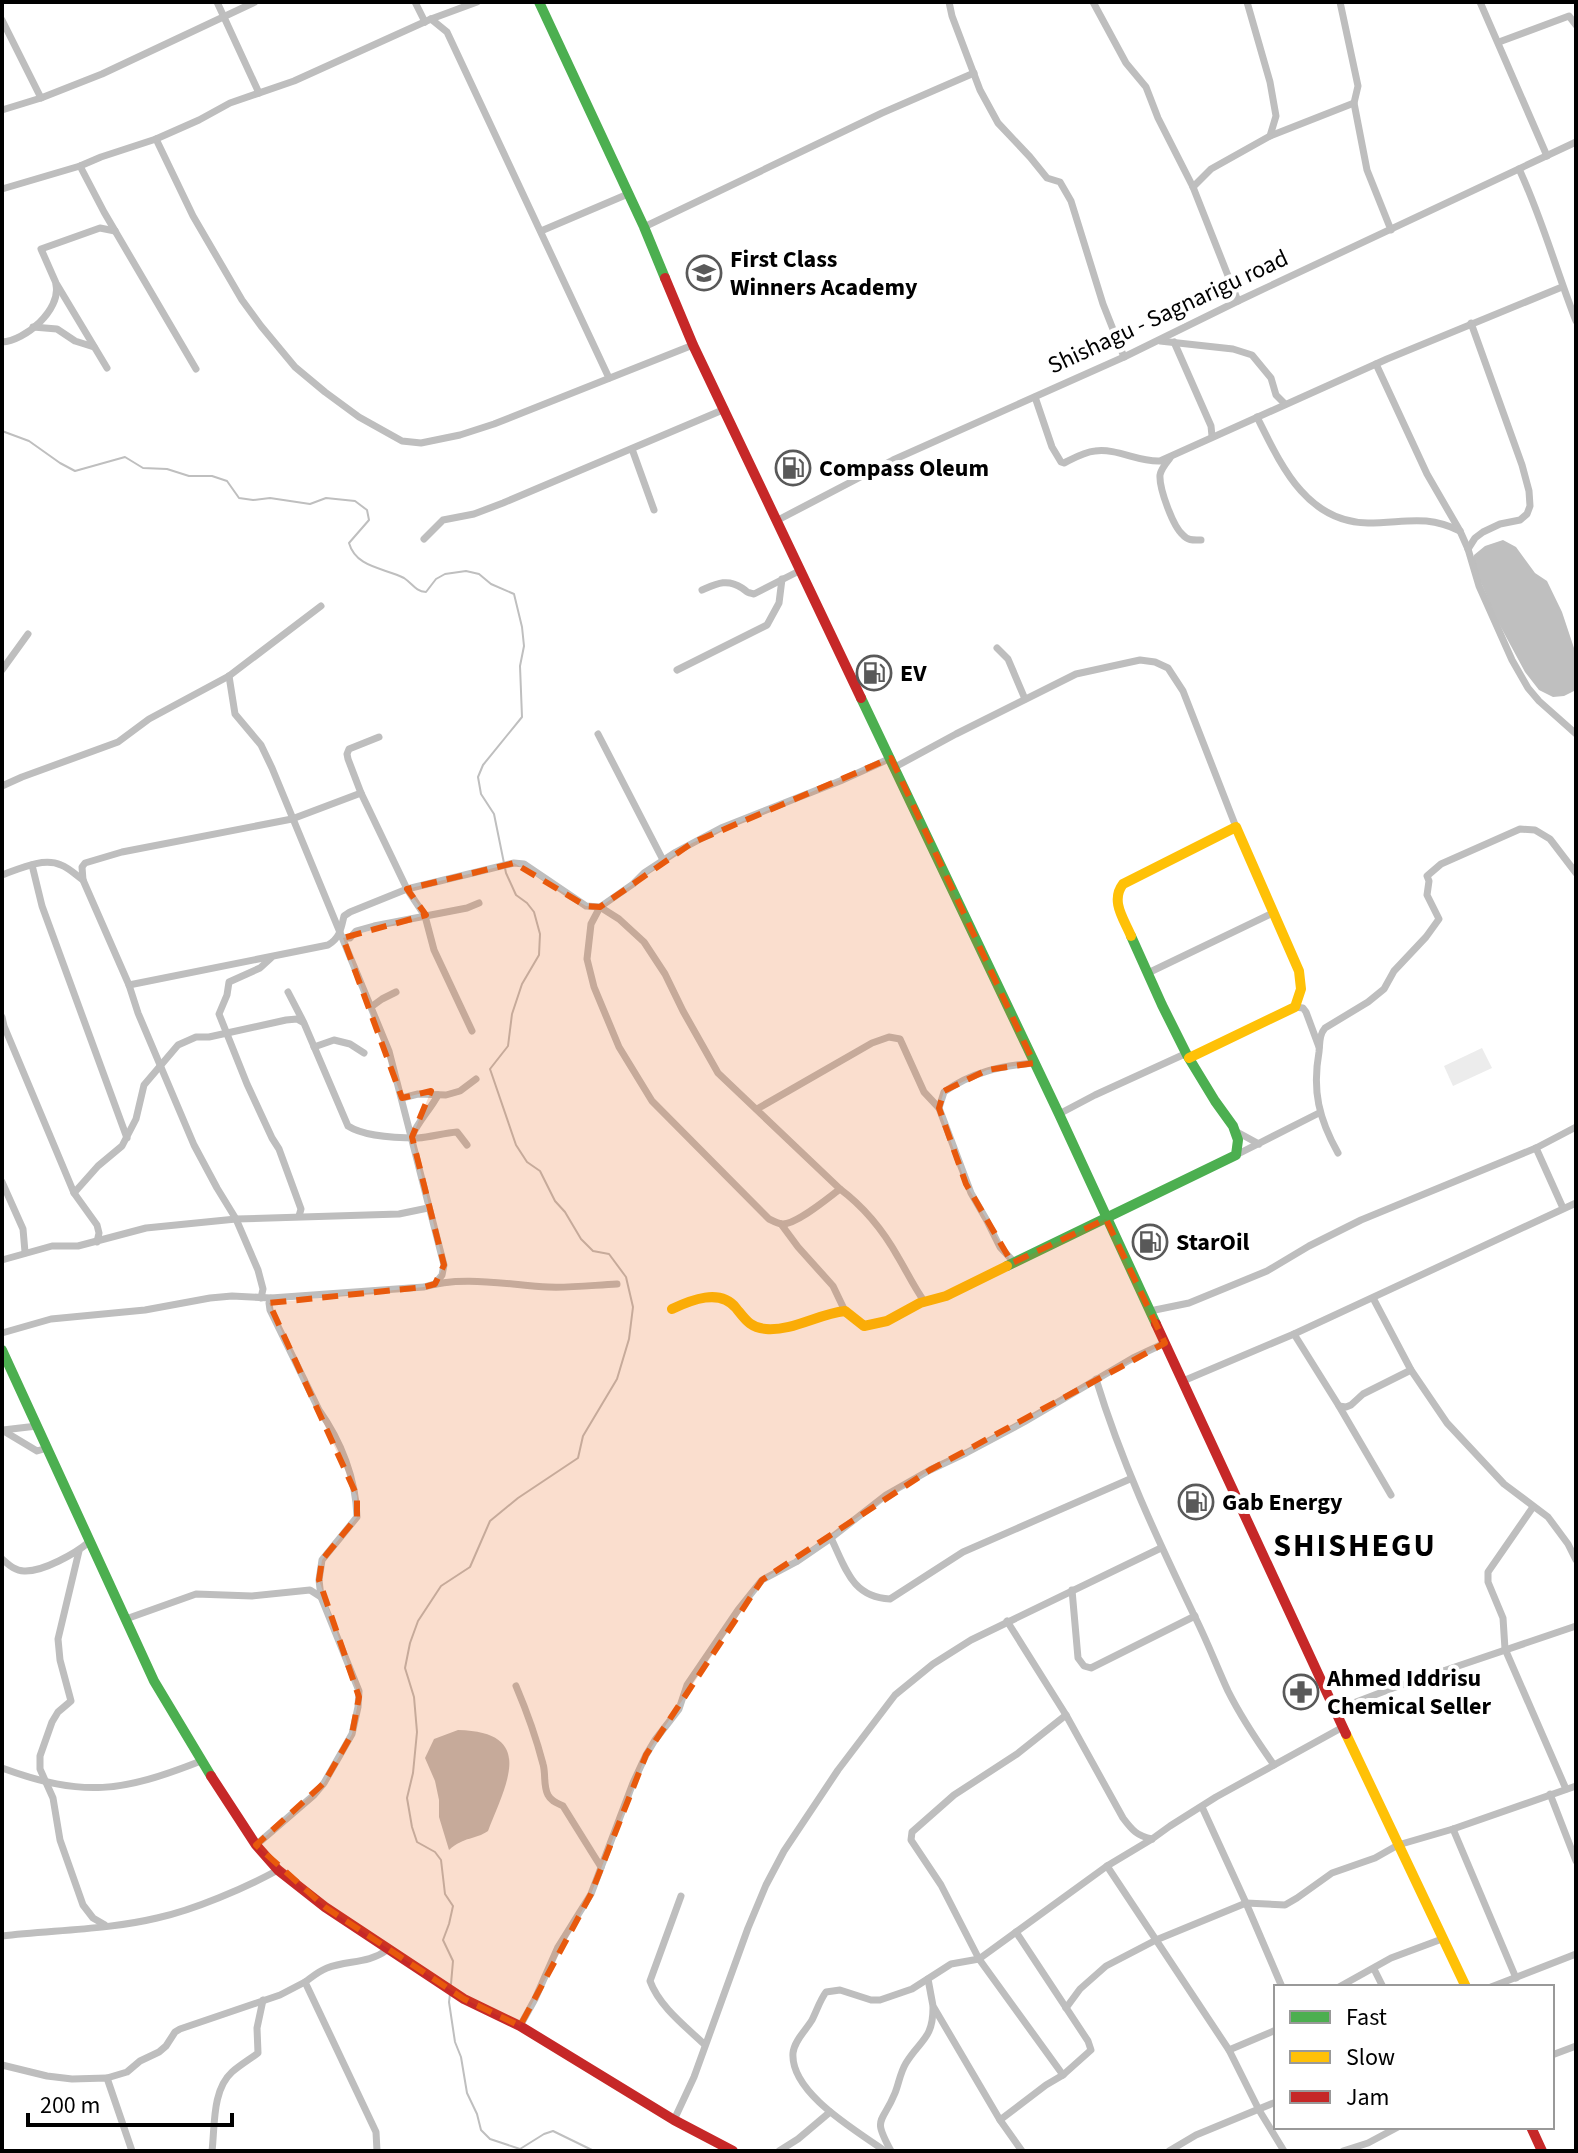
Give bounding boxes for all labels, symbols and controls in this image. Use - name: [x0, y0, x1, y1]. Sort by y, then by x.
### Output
- street label: Shishagu - Sagnarigu road: [1042, 241, 1294, 383]
- place label: First Class Winners Academy: [730, 242, 918, 305]
- school or university icon: First Class Winners Academy: [685, 254, 723, 292]
- fuel station icon: Compass Oleum: [774, 449, 812, 487]
- place label: Compass Oleum: [819, 451, 989, 486]
- fuel station icon: EV: [855, 654, 893, 692]
- place label: EV: [900, 656, 927, 691]
- fuel station icon: StarOil: [1131, 1223, 1169, 1261]
- place label: StarOil: [1176, 1225, 1250, 1260]
- fuel station icon: Gab Energy: [1177, 1483, 1215, 1521]
- place label: Gab Energy: [1222, 1485, 1343, 1520]
- district label: SHISHEGU: [1273, 1523, 1437, 1569]
- place label: Ahmed Iddrisu Chemical Seller: [1326, 1661, 1492, 1724]
- pharmacy icon: Ahmed Iddrisu Chemical Seller: [1282, 1673, 1320, 1711]
- legend: [1274, 1985, 1554, 2129]
- text: Fast: [1346, 2000, 1387, 2035]
- text: Slow: [1346, 2040, 1395, 2075]
- scale bar: [28, 2077, 232, 2127]
- text: Jam: [1346, 2080, 1390, 2115]
- text: 200 m: [40, 2088, 100, 2123]

